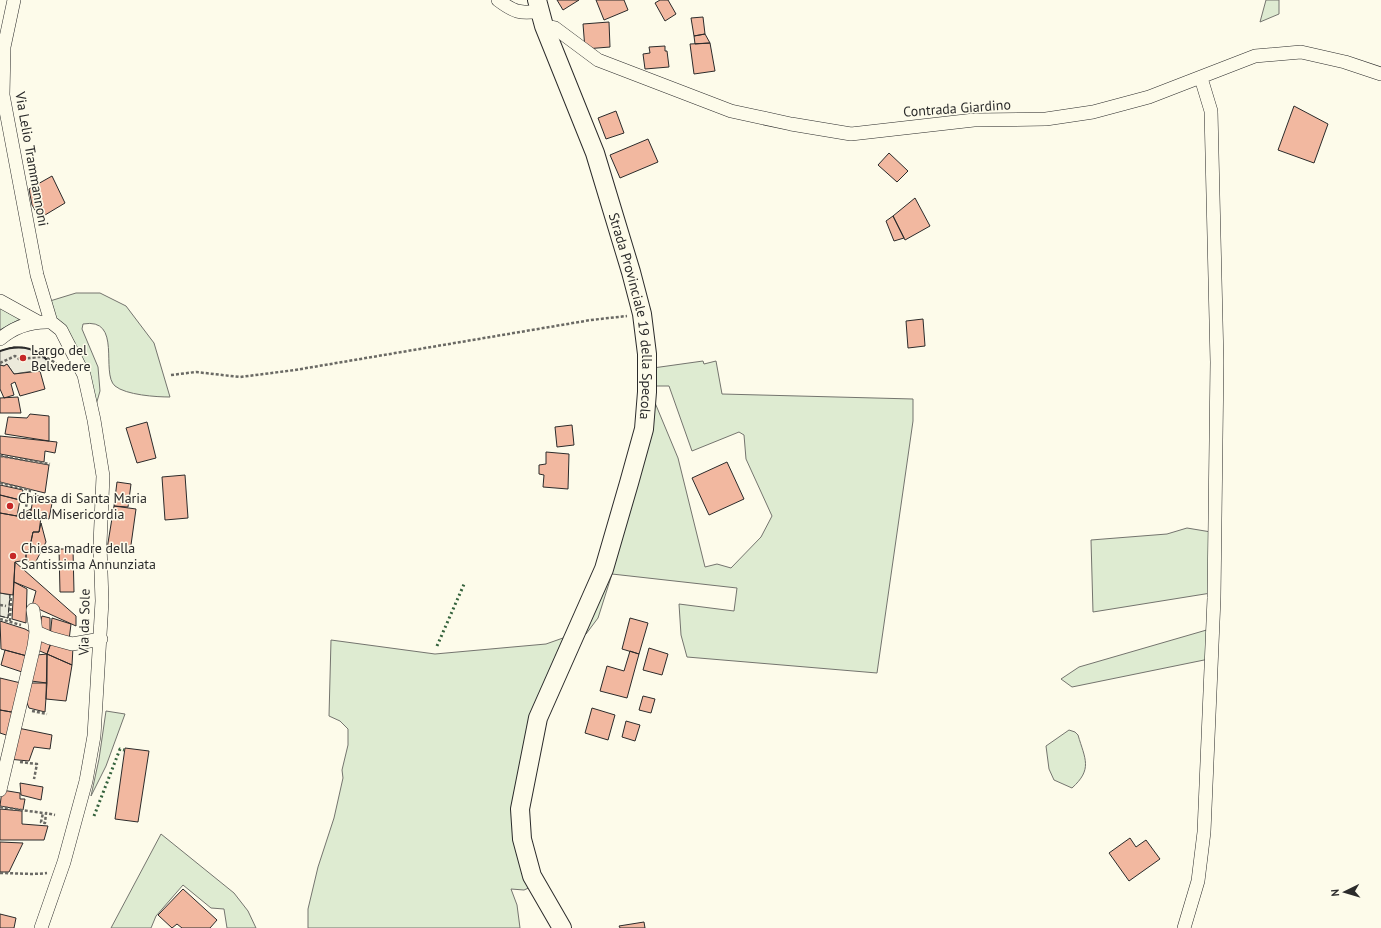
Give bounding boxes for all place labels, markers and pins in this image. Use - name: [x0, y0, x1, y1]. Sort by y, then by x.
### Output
- place label: Largo del Belvedere: [31, 341, 91, 375]
- marker: Largo del Belvedere: [18, 353, 28, 363]
- place label: Chiesa di Santa Maria della Misericordia: [18, 489, 147, 523]
- marker: Chiesa di Santa Maria della Misericordia: [5, 501, 15, 511]
- place label: Chiesa madre della Santissima Annunziata: [21, 539, 156, 573]
- marker: Chiesa madre della Santissima Annunziata: [8, 551, 18, 561]

